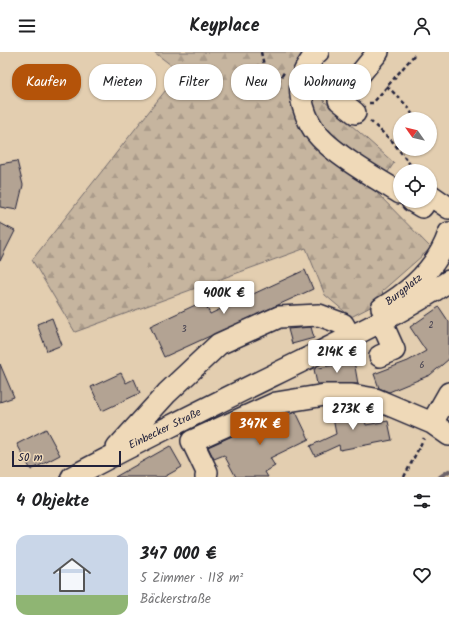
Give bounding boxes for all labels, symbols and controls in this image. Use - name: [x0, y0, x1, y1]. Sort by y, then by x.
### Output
- text: Keyplace: [189, 12, 260, 41]
- icon: menu: [16, 15, 38, 37]
- icon: person: [411, 15, 433, 37]
- chip: Kaufen: [12, 64, 81, 100]
- chip: Mieten: [89, 64, 156, 100]
- chip: Filter: [164, 64, 223, 100]
- chip: Neu: [231, 64, 281, 100]
- chip: Wohnung: [289, 64, 371, 100]
- north arrow: [393, 112, 437, 156]
- map controls: [393, 112, 437, 208]
- button: locate: [393, 164, 437, 208]
- street label: Burgplatz: [381, 269, 427, 310]
- pin: 400K €: [191, 281, 257, 315]
- text: 400K €: [203, 283, 245, 304]
- house number: 2: [428, 318, 434, 333]
- house number: 3: [181, 322, 187, 337]
- pin: 214K €: [304, 340, 370, 374]
- text: 214K €: [317, 342, 357, 363]
- house number: 6: [419, 358, 425, 373]
- pin: 273K €: [320, 397, 386, 431]
- text: 273K €: [332, 399, 374, 420]
- street label: Einbecker Straße: [126, 404, 204, 454]
- pin: 347K €: [227, 412, 293, 446]
- text: 347K €: [239, 414, 281, 435]
- scale bar: [12, 449, 121, 468]
- text: 50 m: [18, 449, 43, 467]
- text: 4 Objekte: [16, 488, 89, 515]
- icon: filters: [411, 490, 433, 512]
- text: 347 000 €: [140, 541, 217, 568]
- icon: home: [48, 551, 96, 599]
- icon: heart: [411, 564, 433, 586]
- text: 5 Zimmer · 118 m²: [140, 568, 243, 589]
- text: Bäckerstraße: [140, 589, 211, 610]

